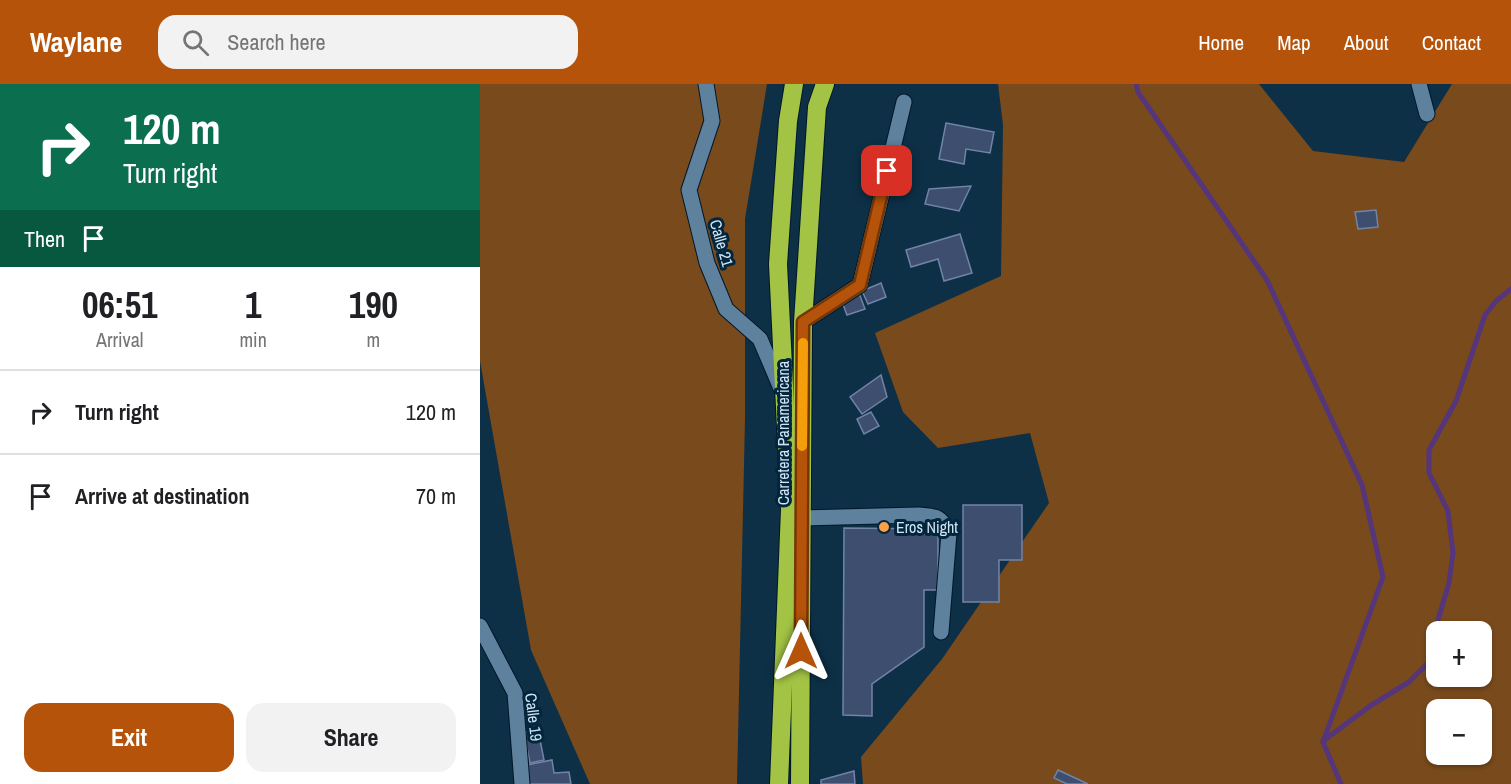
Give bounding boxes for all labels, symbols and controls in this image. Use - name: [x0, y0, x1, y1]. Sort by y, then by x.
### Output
- search box: [158, 15, 578, 69]
- text: Waylane: [30, 23, 122, 61]
- icon: search: [179, 26, 212, 59]
- text: Search here: [227, 27, 326, 57]
- text: Home: [1198, 28, 1244, 57]
- text: Map: [1277, 28, 1311, 57]
- text: About: [1344, 28, 1389, 57]
- text: Contact: [1422, 28, 1481, 57]
- text: 120 m: [123, 101, 221, 157]
- icon: right: [24, 108, 102, 186]
- pin: [861, 145, 912, 196]
- icon: arrive: [870, 154, 903, 187]
- text: Turn right: [123, 155, 217, 191]
- street label: Calle 21: [705, 217, 739, 270]
- icon: arrive: [77, 222, 110, 255]
- text: Then: [24, 224, 65, 254]
- text: 06:51: [82, 281, 157, 329]
- text: 1: [245, 281, 261, 329]
- text: 190: [349, 281, 398, 329]
- text: Arrival: [96, 326, 143, 353]
- text: min: [239, 326, 267, 353]
- text: m: [367, 326, 380, 353]
- street label: Carretera Panamericana: [772, 360, 794, 505]
- icon: right: [24, 396, 57, 429]
- text: Turn right: [75, 397, 159, 427]
- text: 120 m: [406, 397, 456, 427]
- icon: arrive: [24, 480, 57, 513]
- text: Arrive at destination: [75, 481, 249, 511]
- text: 70 m: [416, 481, 456, 511]
- place label: Eros Night: [896, 516, 958, 538]
- marker: Eros Night: [877, 520, 891, 534]
- position arrow: [769, 619, 833, 683]
- map controls: [1426, 621, 1492, 765]
- button: +: [1426, 621, 1492, 687]
- street label: Calle 19: [520, 692, 548, 742]
- button: −: [1426, 699, 1492, 765]
- button: Exit: [24, 703, 234, 772]
- button: Share: [246, 703, 456, 772]

